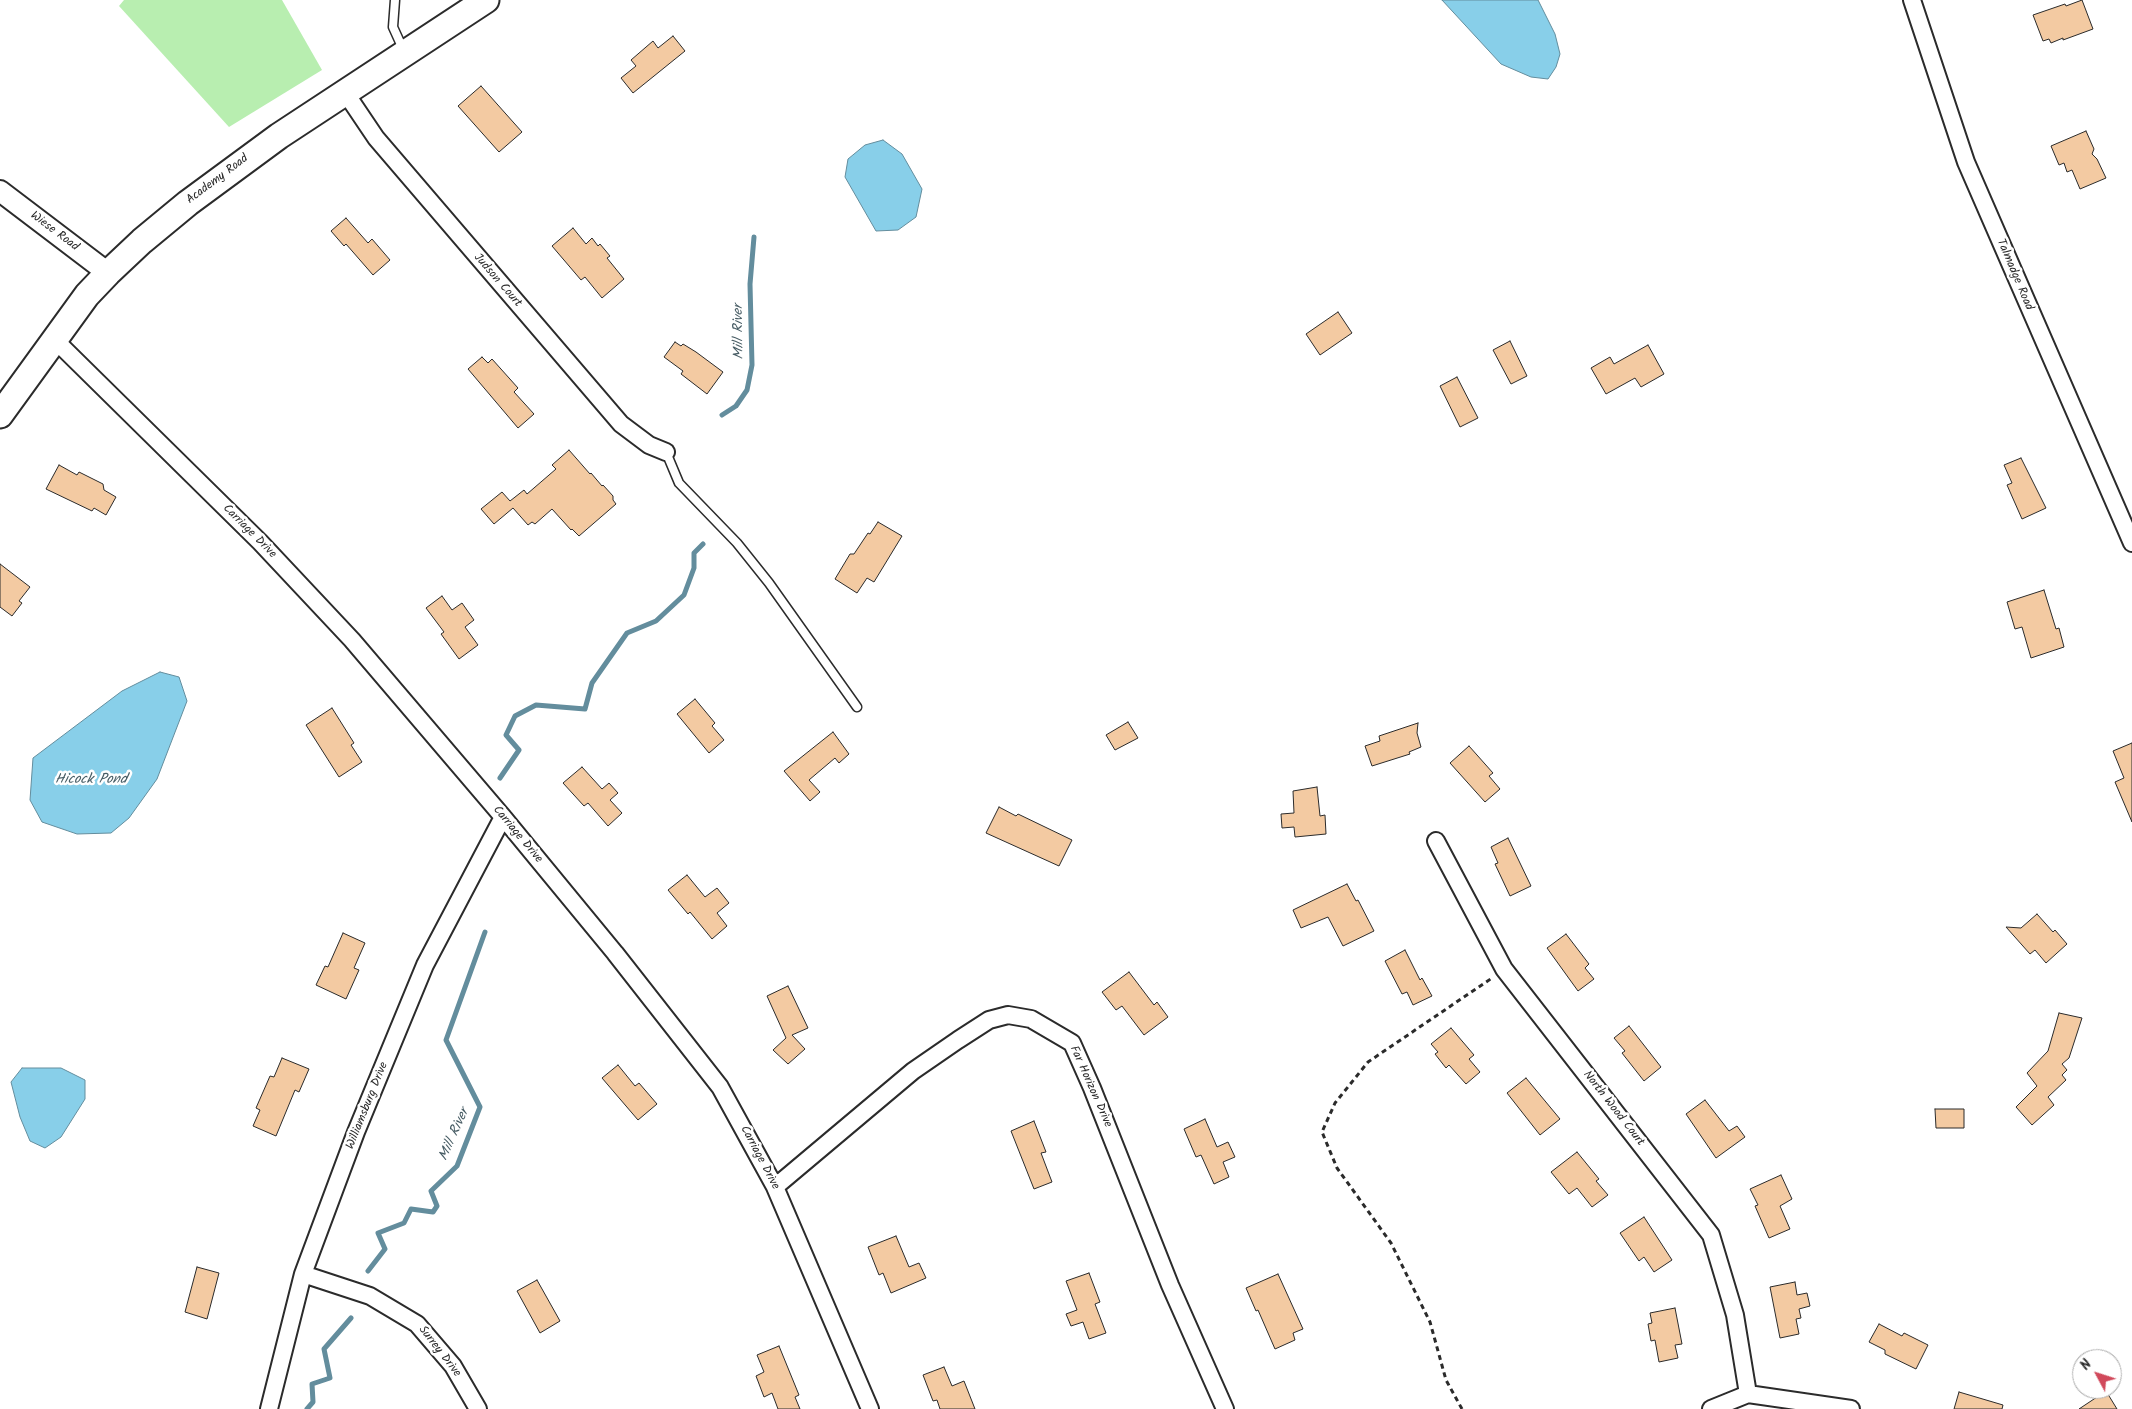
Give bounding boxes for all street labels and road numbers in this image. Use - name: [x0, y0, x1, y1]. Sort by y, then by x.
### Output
- street label: Academy Road: [184, 152, 252, 208]
- street label: Wiese Road: [27, 209, 81, 255]
- street label: Talmadge Road: [1992, 237, 2036, 313]
- street label: Judson Court: [470, 251, 524, 311]
- street label: Carriage Drive: [219, 502, 279, 562]
- street label: Carriage Drive: [489, 803, 545, 867]
- street label: Far Horizon Drive: [1066, 1044, 1114, 1130]
- street label: Williamsburg Drive: [344, 1060, 392, 1152]
- street label: North Wood Court: [1579, 1069, 1647, 1149]
- street label: Carriage Drive: [736, 1124, 782, 1192]
- street label: Surrey Drive: [415, 1324, 463, 1380]

